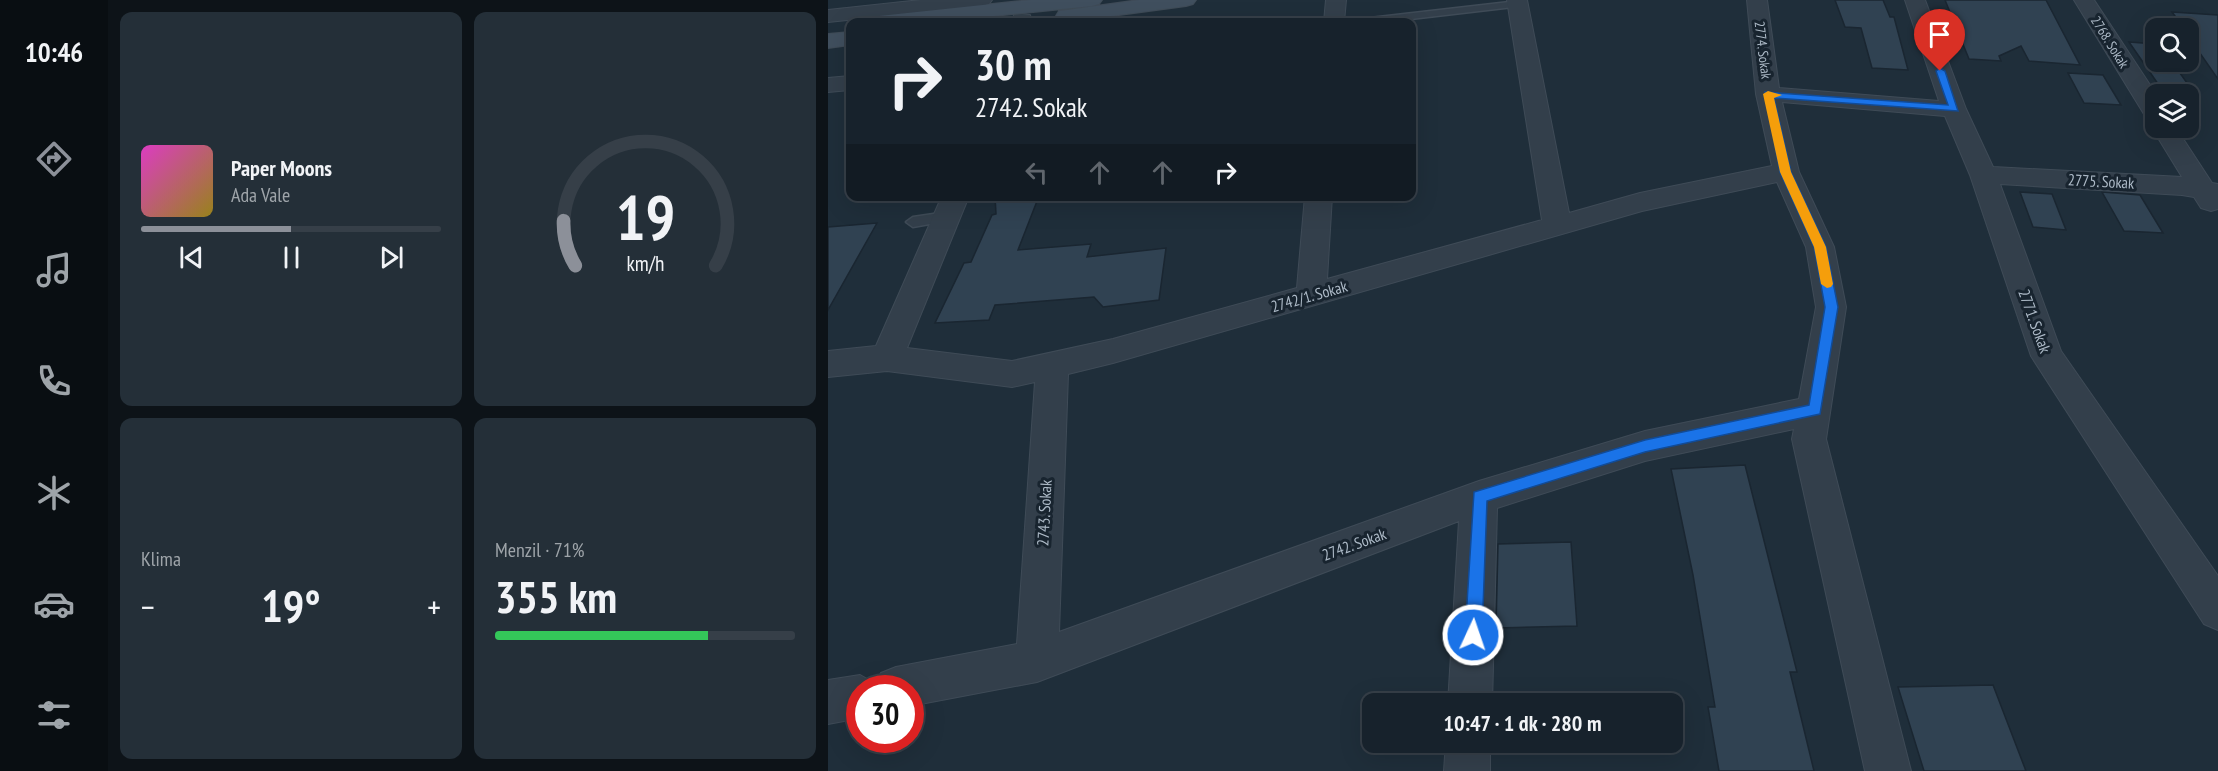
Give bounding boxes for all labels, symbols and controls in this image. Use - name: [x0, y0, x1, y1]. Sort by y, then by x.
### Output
- pin: [1914, 9, 1965, 71]
- street label: 2768. Sokak: [2087, 13, 2133, 72]
- icon: arrive: [1923, 18, 1956, 51]
- map controls: [2145, 18, 2199, 138]
- button: search: [2145, 18, 2199, 72]
- street label: 2774. Sokak: [1751, 20, 1776, 81]
- text: 10:46: [25, 35, 83, 69]
- text: 30 m: [975, 37, 1052, 92]
- icon: right: [876, 42, 954, 120]
- button: layers: [2145, 84, 2199, 138]
- text: 2742. Sokak: [975, 90, 1087, 124]
- icon: directions: [33, 138, 75, 180]
- text: Paper Moons: [231, 154, 332, 182]
- icon: left: [1020, 156, 1053, 189]
- icon: ahead: [1083, 156, 1116, 189]
- icon: ahead: [1146, 156, 1179, 189]
- icon: right: [1209, 156, 1242, 189]
- street label: 2775. Sokak: [2067, 169, 2136, 193]
- text: 19: [615, 176, 675, 257]
- text: Ada Vale: [231, 182, 290, 208]
- icon: previous: [175, 241, 208, 274]
- icon: pause: [275, 241, 308, 274]
- icon: next: [375, 241, 408, 274]
- icon: music: [33, 249, 75, 291]
- text: km/h: [626, 250, 664, 278]
- street label: 2742/1. Sokak: [1269, 275, 1350, 316]
- street label: 2771. Sokak: [2014, 286, 2056, 356]
- icon: phone: [33, 360, 75, 402]
- icon: climate: [33, 472, 75, 514]
- street label: 2743. Sokak: [1032, 478, 1056, 547]
- street label: 2742. Sokak: [1319, 523, 1389, 565]
- text: Menzil · 71%: [495, 537, 584, 563]
- text: Klima: [141, 546, 181, 572]
- text: 355 km: [495, 567, 617, 625]
- text: 19°: [261, 576, 321, 634]
- icon: car: [33, 583, 75, 625]
- text: −: [141, 585, 155, 628]
- text: +: [427, 585, 441, 628]
- position arrow: [1441, 603, 1505, 667]
- speed limit sign: 30: [846, 675, 924, 753]
- icon: filters: [33, 694, 75, 736]
- text: 10:47 · 1 dk · 280 m: [1444, 709, 1601, 737]

